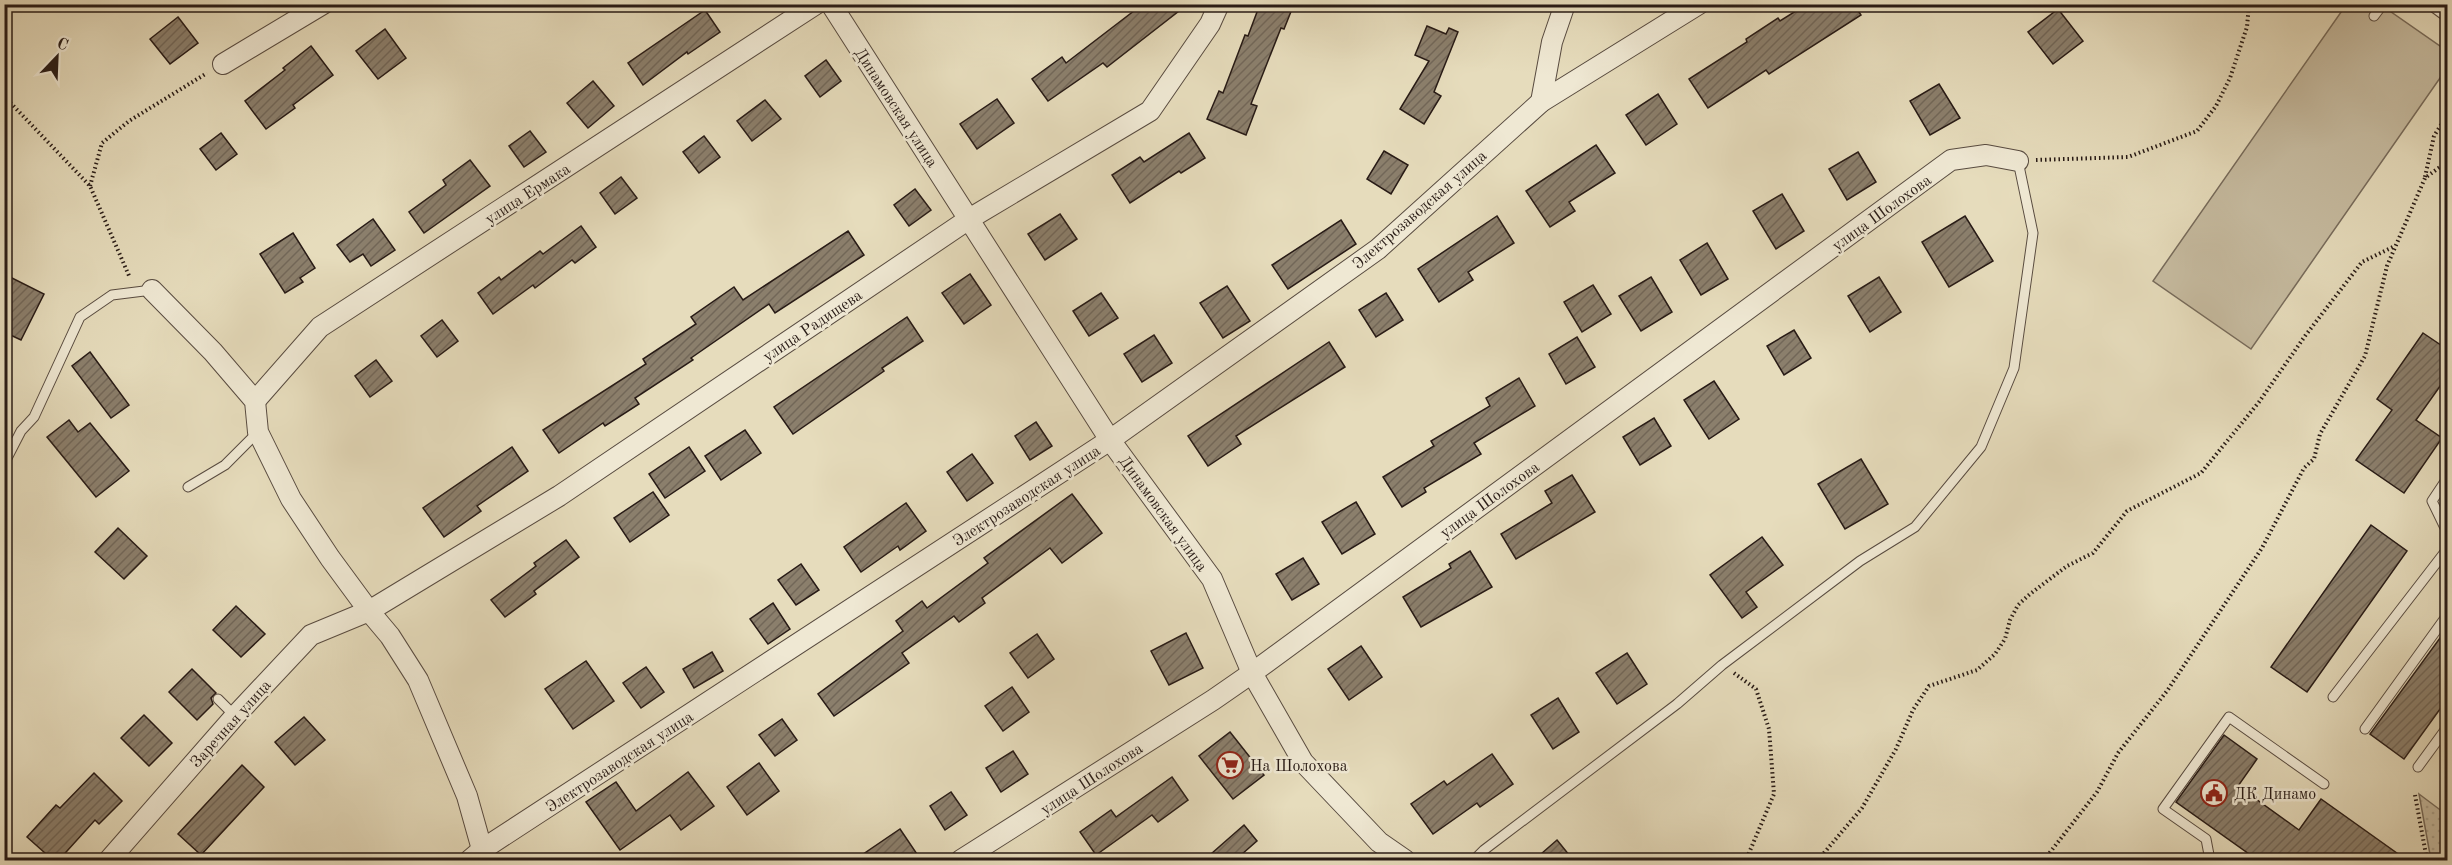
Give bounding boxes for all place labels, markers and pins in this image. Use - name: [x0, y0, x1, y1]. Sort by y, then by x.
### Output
- supermarket icon: На Шолохова: [1215, 750, 1245, 780]
- place label: На Шолохова: [1250, 759, 1348, 775]
- public building icon: ДК Динамо: [2199, 778, 2229, 808]
- place label: ДК Динамо: [2234, 787, 2316, 803]

